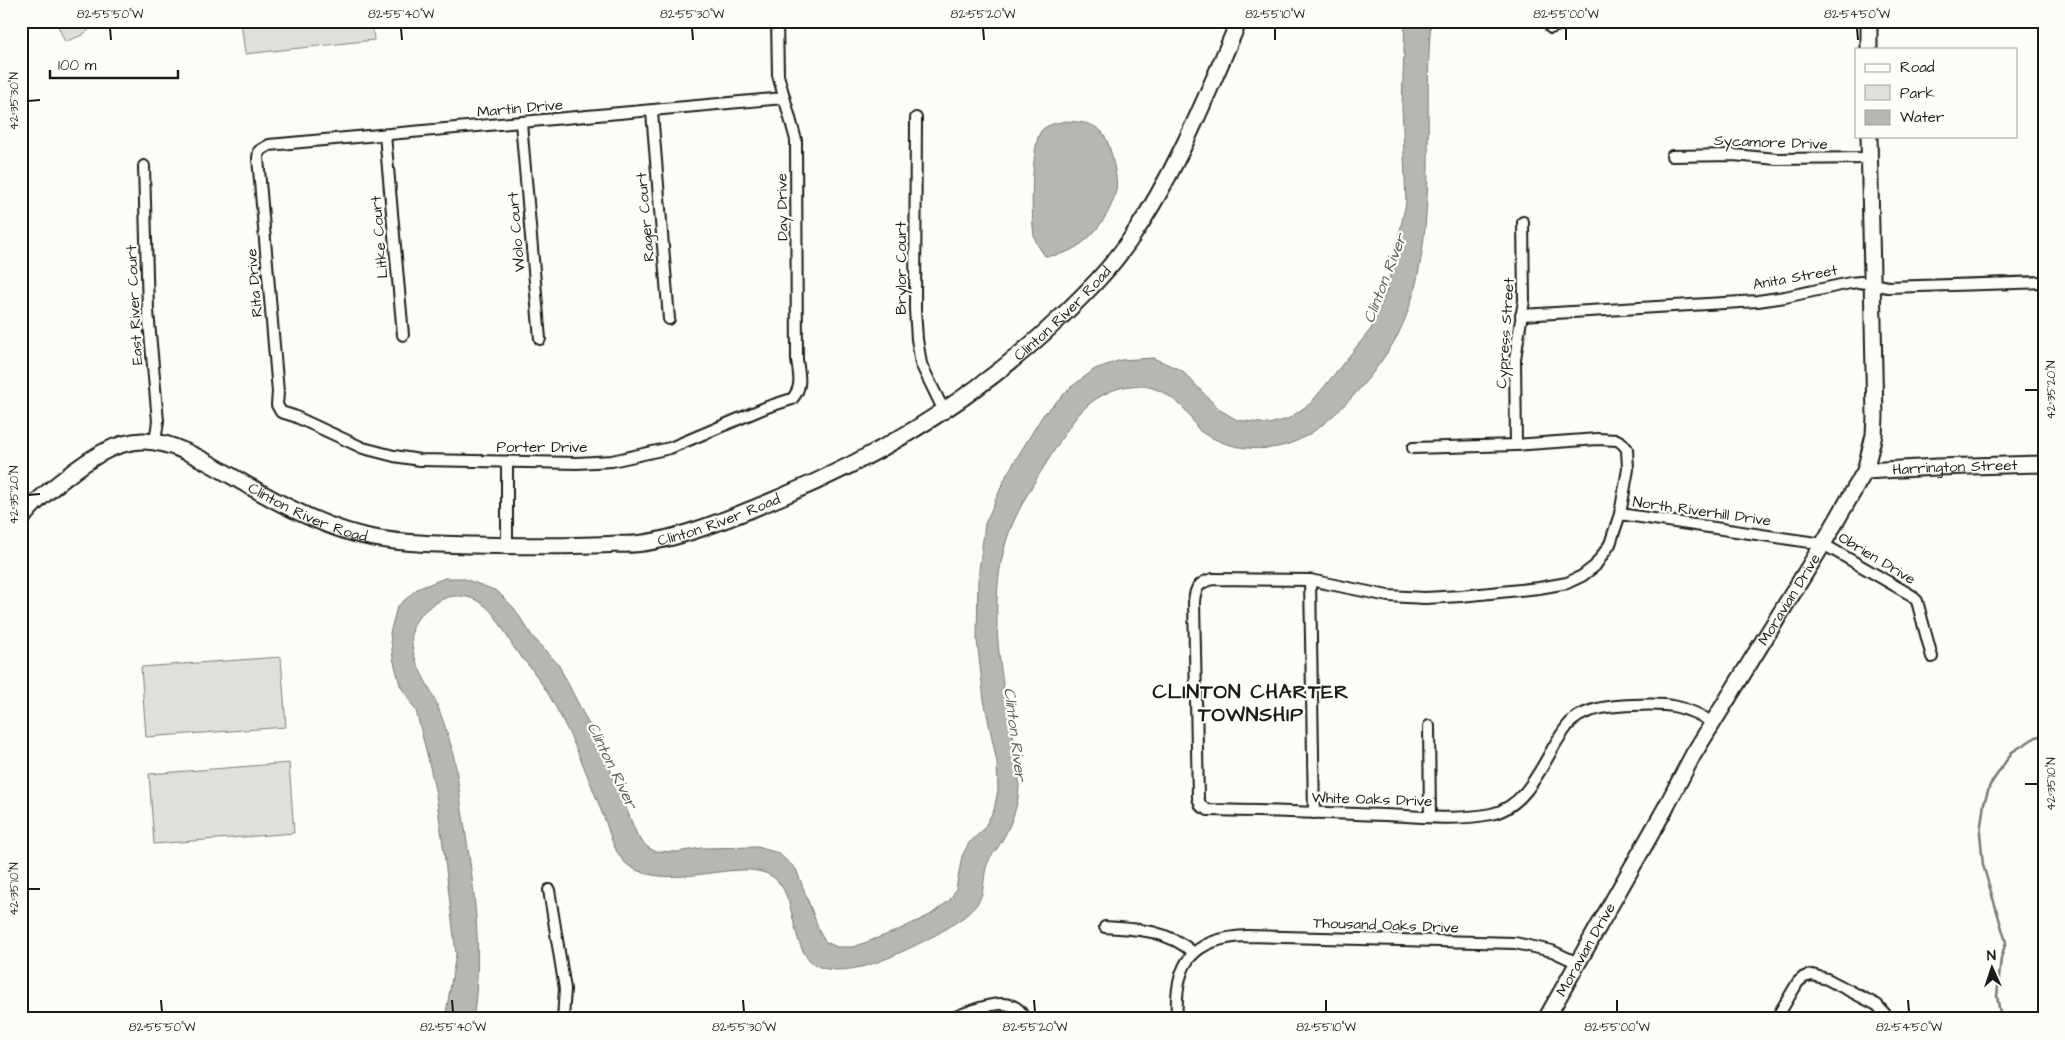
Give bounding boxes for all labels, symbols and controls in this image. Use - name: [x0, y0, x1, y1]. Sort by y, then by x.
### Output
- text: 82°55'50"W: [77, 6, 144, 23]
- text: 82°55'40"W: [368, 6, 435, 23]
- text: 82°55'30"W: [660, 6, 725, 23]
- text: 82°55'20"W: [951, 6, 1016, 23]
- text: 82°55'10"W: [1245, 6, 1305, 23]
- text: 82°55'00"W: [1533, 6, 1599, 23]
- text: 82°54'50"W: [1824, 6, 1891, 23]
- scale bar: [50, 48, 178, 80]
- legend: [1855, 48, 2018, 138]
- text: 100 m: [58, 55, 97, 76]
- text: Road: [1900, 57, 1935, 78]
- text: 42°35'30"N: [6, 71, 23, 130]
- text: Park: [1900, 83, 1935, 104]
- street label: Martin Drive: [476, 94, 564, 123]
- text: Water: [1900, 107, 1944, 128]
- street label: Sycamore Drive: [1714, 130, 1828, 156]
- street label: Rager Court: [631, 171, 661, 262]
- street label: Day Drive: [771, 173, 795, 241]
- street label: Wolo Court: [503, 191, 530, 273]
- street label: Litke Court: [365, 195, 394, 279]
- street label: Brylor Court: [891, 221, 913, 315]
- water label: Clinton River: [1358, 229, 1413, 326]
- street label: East River Court: [121, 244, 148, 366]
- street label: Rita Drive: [241, 248, 268, 318]
- street label: Anita Street: [1751, 260, 1839, 295]
- street label: Clinton River Road: [1009, 261, 1117, 366]
- street label: Cypress Street: [1491, 277, 1521, 389]
- text: 42°35'20"N: [2043, 360, 2060, 420]
- street label: Porter Drive: [497, 437, 587, 458]
- street label: Harrington Street: [1892, 455, 2018, 480]
- text: 42°35'20"N: [6, 465, 23, 525]
- street label: Clinton River Road: [244, 478, 370, 547]
- street label: Clinton River Road: [655, 488, 784, 551]
- street label: North Riverhill Drive: [1631, 491, 1772, 532]
- street label: Obrien Drive: [1834, 527, 1919, 590]
- street label: Moravian Drive: [1753, 550, 1826, 649]
- district label: CLINTON CHARTER TOWNSHIP: [1153, 678, 1349, 729]
- water label: Clinton River: [998, 686, 1032, 784]
- water label: Clinton River: [582, 718, 643, 814]
- text: 42°35'10"N: [2043, 757, 2060, 811]
- street label: White Oaks Drive: [1311, 787, 1433, 812]
- text: 42°35'10"N: [6, 862, 23, 916]
- street label: Moravian Drive: [1551, 899, 1621, 1000]
- street label: Thousand Oaks Drive: [1313, 912, 1459, 939]
- north arrow: [1968, 942, 2018, 992]
- text: N: [1986, 946, 1996, 966]
- text: 82°55'50"W: [129, 1019, 196, 1036]
- text: 82°55'40"W: [420, 1019, 487, 1036]
- text: 82°55'30"W: [712, 1019, 777, 1036]
- text: 82°55'20"W: [1003, 1019, 1068, 1036]
- text: 82°55'10"W: [1296, 1019, 1356, 1036]
- text: 82°55'00"W: [1584, 1019, 1650, 1036]
- text: 82°54'50"W: [1876, 1019, 1943, 1036]

